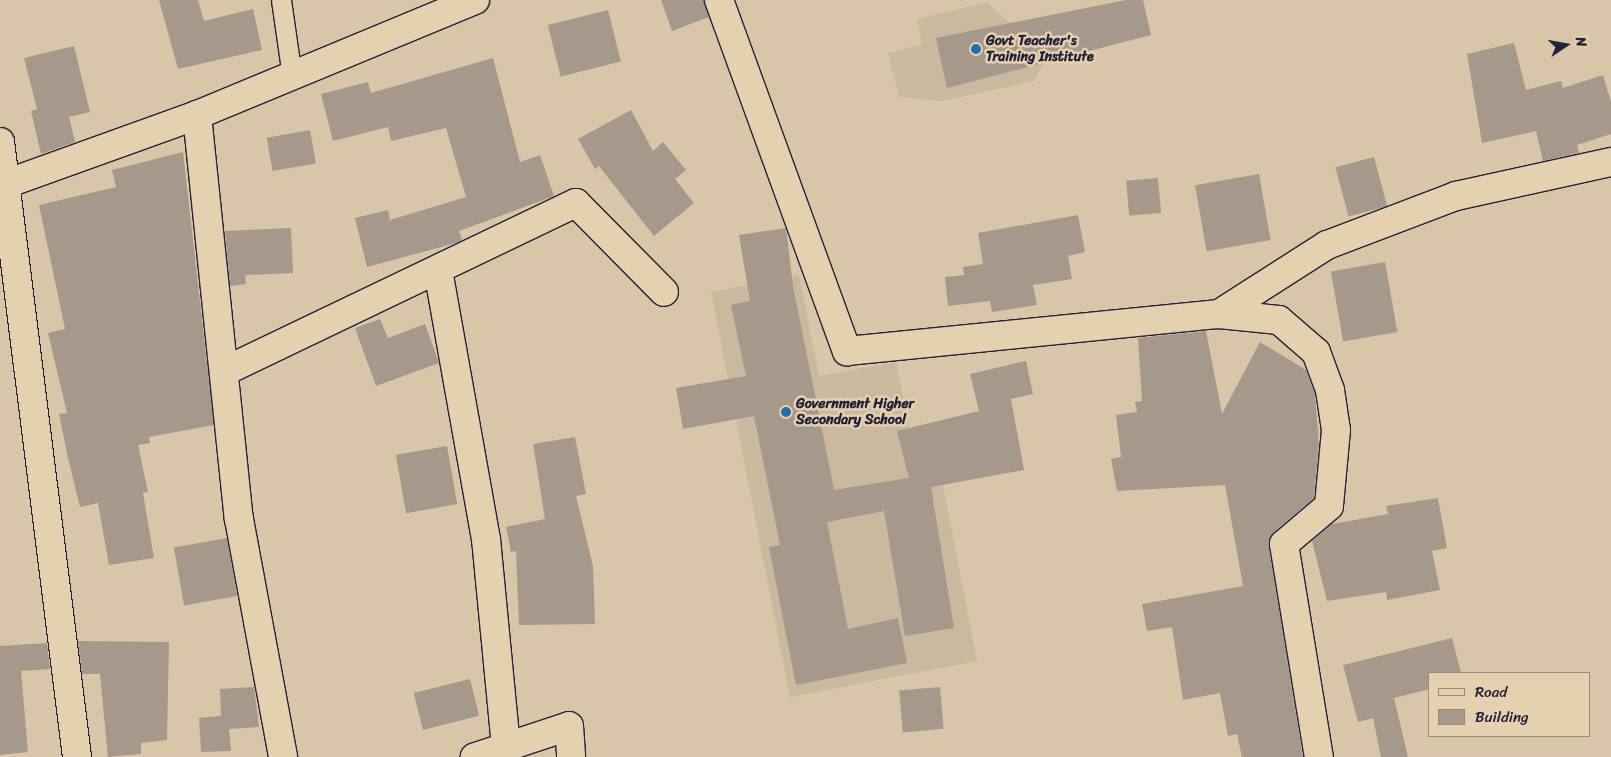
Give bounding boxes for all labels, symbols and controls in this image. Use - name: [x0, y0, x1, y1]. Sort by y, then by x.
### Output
- north arrow: [1541, 20, 1591, 70]
- place label: Govt Teacher's Training Institute: [986, 33, 1094, 65]
- text: N: [1568, 34, 1594, 49]
- marker: Govt Teacher's Training Institute: [970, 43, 982, 55]
- place label: Government Higher Secondary School: [796, 396, 914, 428]
- marker: Government Higher Secondary School: [780, 406, 792, 418]
- legend: [1428, 672, 1591, 737]
- text: Road: [1475, 679, 1507, 705]
- text: Building: [1475, 704, 1529, 730]

